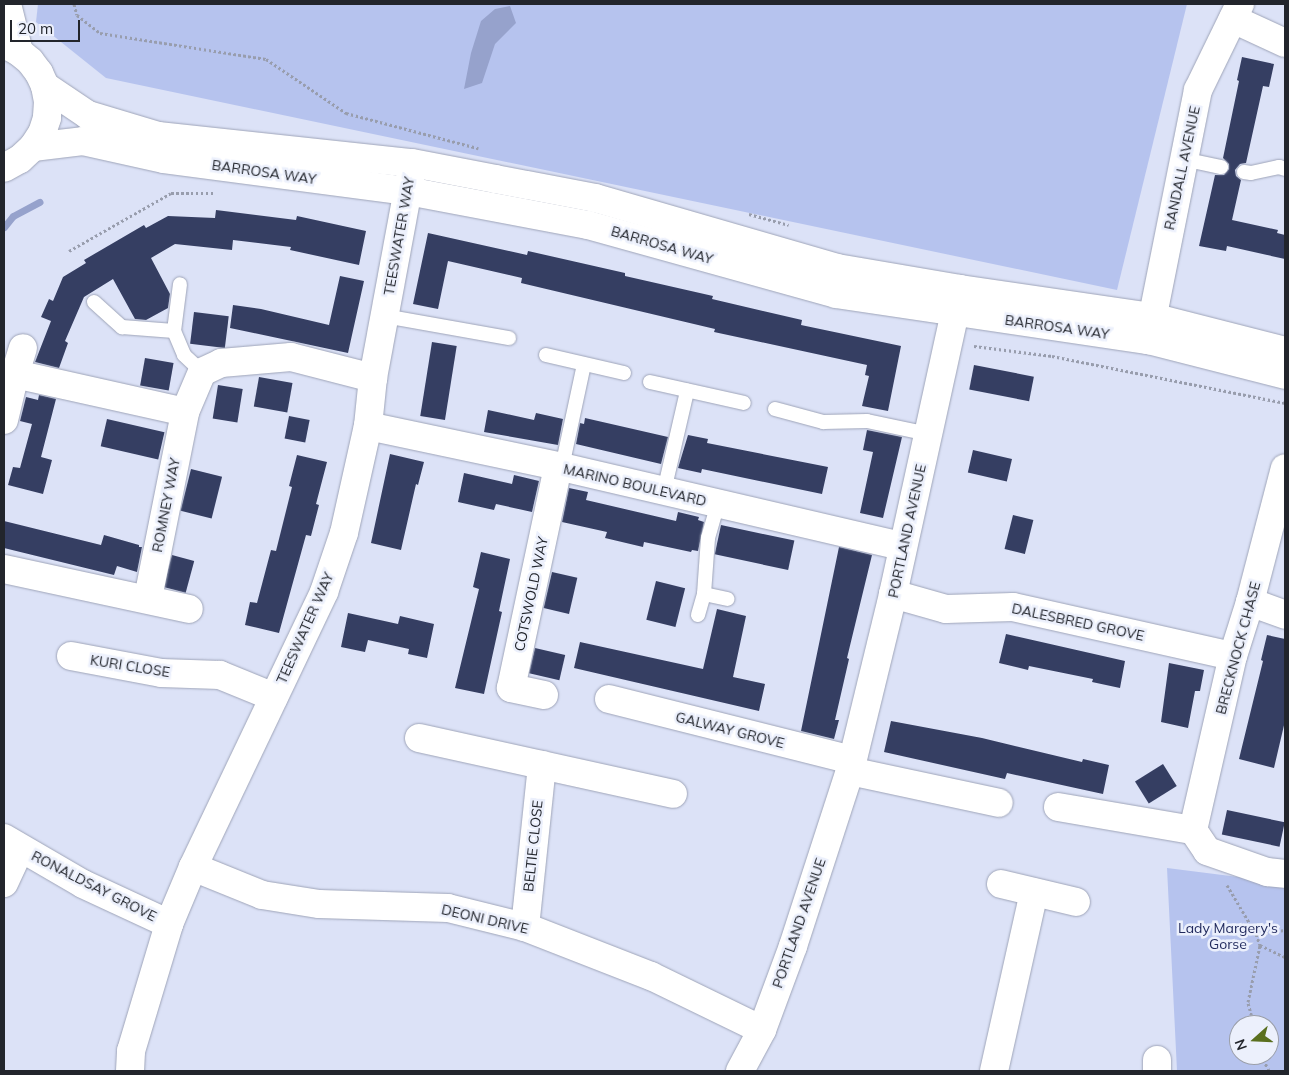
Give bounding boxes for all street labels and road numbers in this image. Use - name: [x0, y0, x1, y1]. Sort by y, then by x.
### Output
- street label: RANDALL AVENUE: [1161, 105, 1203, 231]
- street label: BARROSA WAY: [211, 156, 317, 188]
- street label: TEESWATER WAY: [380, 175, 418, 297]
- street label: BARROSA WAY: [609, 222, 715, 268]
- street label: BARROSA WAY: [1004, 311, 1110, 343]
- street label: ROMNEY WAY: [149, 456, 183, 554]
- street label: MARINO BOULEVARD: [562, 460, 708, 510]
- street label: PORTLAND AVENUE: [885, 463, 929, 599]
- street label: COTSWOLD WAY: [511, 535, 551, 653]
- street label: TEESWATER WAY: [273, 570, 337, 686]
- street label: BRECKNOCK CHASE: [1212, 580, 1264, 716]
- street label: DALESBRED GROVE: [1010, 600, 1146, 644]
- street label: KURI CLOSE: [89, 651, 171, 681]
- street label: GALWAY GROVE: [674, 708, 786, 752]
- street label: BELTIE CLOSE: [520, 799, 546, 893]
- street label: RONALDSAY GROVE: [29, 847, 159, 925]
- street label: PORTLAND AVENUE: [769, 856, 829, 990]
- street label: DEONI DRIVE: [440, 901, 530, 937]

